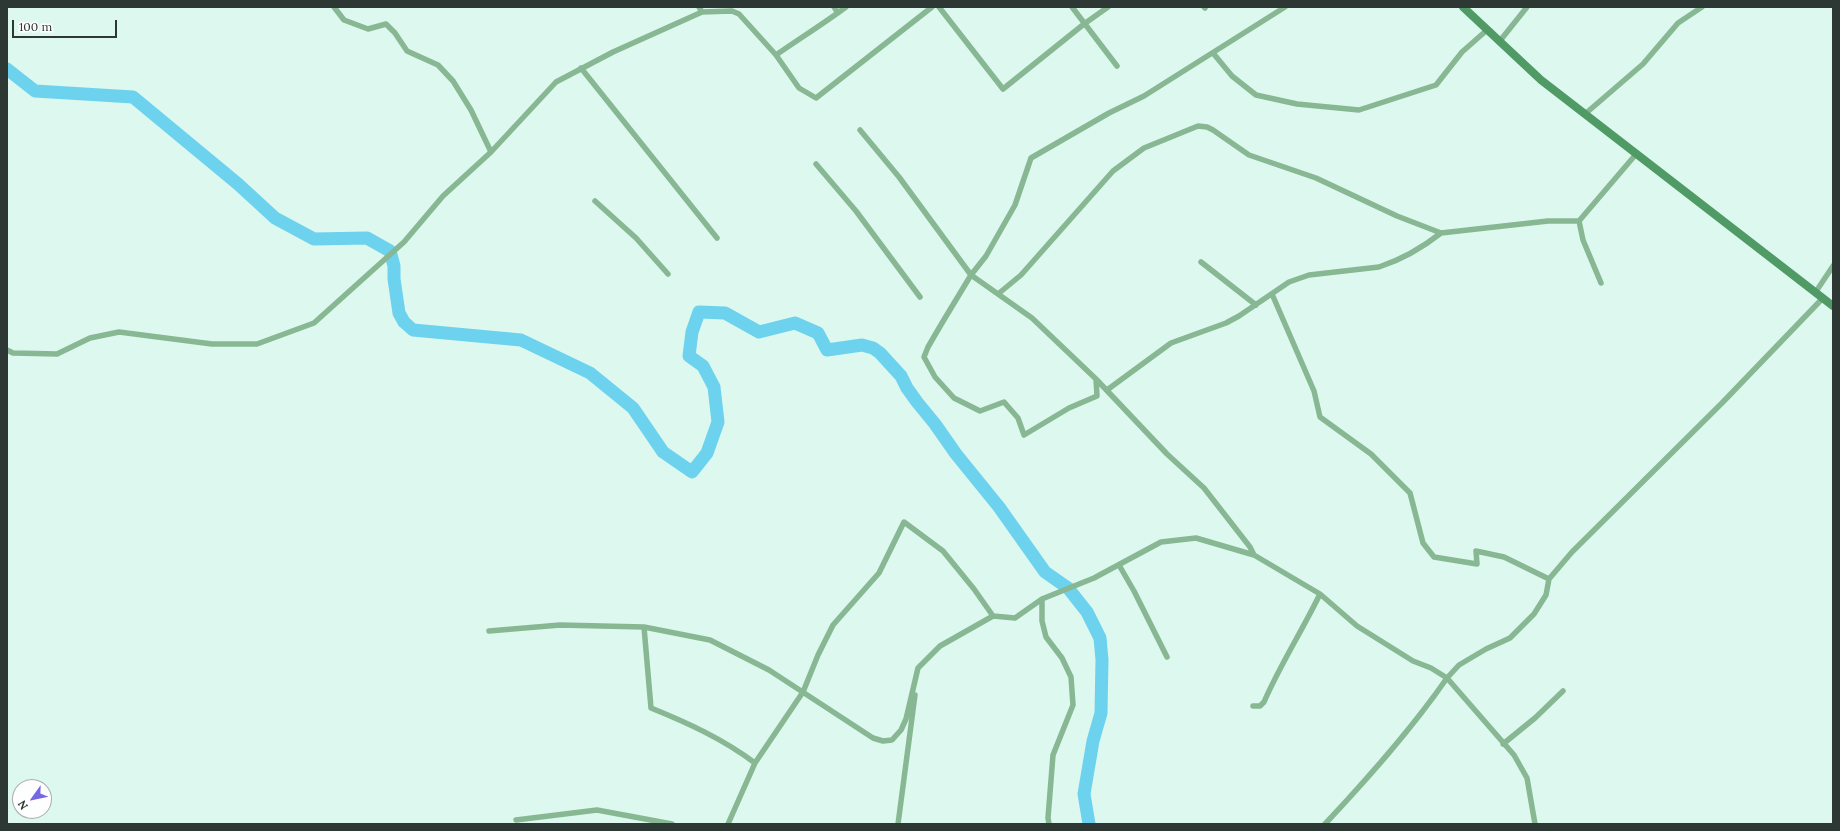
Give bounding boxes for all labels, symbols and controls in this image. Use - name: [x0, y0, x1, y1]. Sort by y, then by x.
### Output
- scale bar: [14, 12, 119, 38]
- text: 100 m: [19, 19, 52, 34]
- north arrow: [12, 779, 52, 819]
- text: N: [15, 798, 31, 812]

